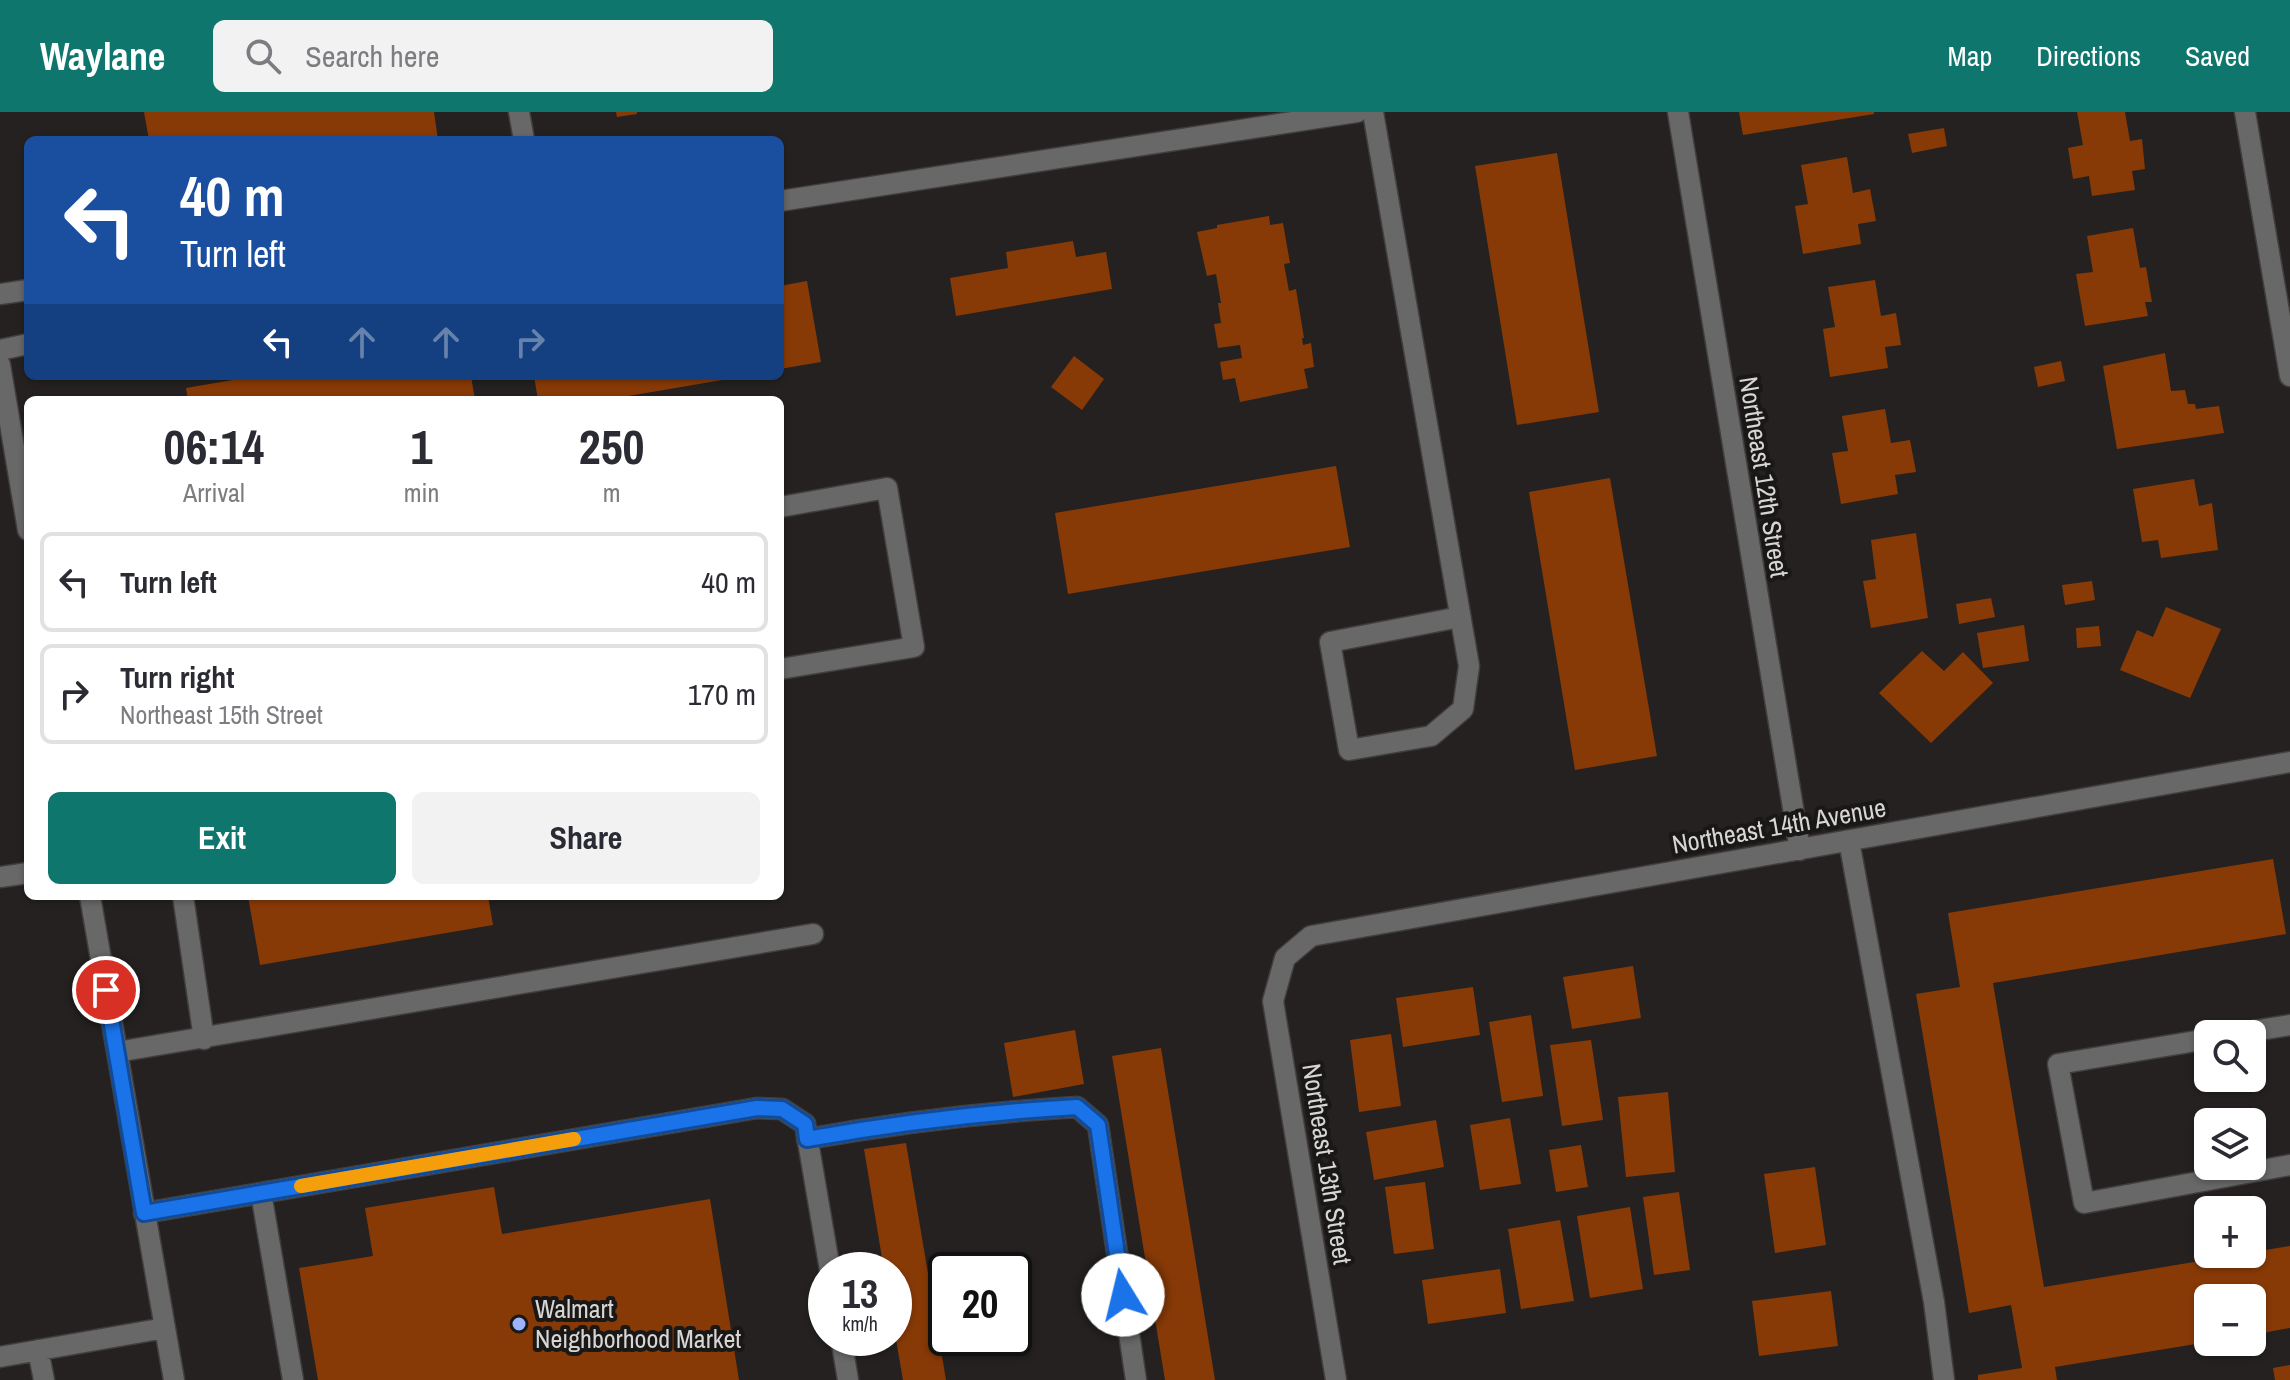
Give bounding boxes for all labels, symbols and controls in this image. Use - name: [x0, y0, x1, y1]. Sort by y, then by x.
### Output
- search box: [213, 20, 773, 92]
- text: Waylane: [40, 31, 165, 82]
- icon: search: [241, 34, 285, 78]
- text: Search here: [305, 36, 439, 76]
- text: Map: [1948, 37, 1992, 75]
- text: Directions: [2036, 37, 2141, 75]
- text: Saved: [2185, 37, 2250, 75]
- text: 40 m: [180, 158, 285, 233]
- icon: left: [48, 168, 152, 272]
- text: Turn left: [180, 230, 286, 278]
- icon: left: [256, 320, 300, 364]
- icon: ahead: [340, 320, 384, 364]
- icon: ahead: [424, 320, 468, 364]
- icon: right: [508, 320, 552, 364]
- street label: Northeast 12th Street: [1731, 374, 1798, 580]
- text: 06:14: [164, 414, 264, 479]
- text: 1: [411, 414, 432, 479]
- text: 250: [579, 414, 644, 479]
- text: Arrival: [183, 475, 245, 510]
- text: min: [404, 475, 439, 510]
- text: m: [603, 475, 621, 510]
- icon: left: [52, 560, 96, 604]
- text: Turn left: [120, 562, 217, 602]
- text: 40 m: [701, 562, 756, 602]
- text: Turn right: [120, 657, 234, 697]
- icon: right: [52, 672, 96, 716]
- text: 170 m: [688, 674, 756, 714]
- text: Northeast 15th Street: [120, 697, 323, 732]
- street label: Northeast 14th Avenue: [1669, 789, 1889, 862]
- button: Exit: [48, 792, 396, 884]
- button: Share: [412, 792, 760, 884]
- pin: [72, 956, 140, 1024]
- icon: arrive: [84, 968, 128, 1012]
- map controls: [2194, 1020, 2266, 1356]
- button: search: [2194, 1020, 2266, 1092]
- street label: Northeast 13th Street: [1294, 1061, 1361, 1267]
- button: layers: [2194, 1108, 2266, 1180]
- button: +: [2194, 1196, 2266, 1268]
- speed limit sign: 20: [928, 1252, 1032, 1356]
- position arrow: [1081, 1253, 1165, 1337]
- text: 13: [842, 1267, 878, 1320]
- button: −: [2194, 1284, 2266, 1356]
- place label: Walmart Neighborhood Market: [535, 1291, 741, 1356]
- text: km/h: [842, 1310, 878, 1337]
- marker: Walmart Neighborhood Market: [510, 1315, 528, 1333]

